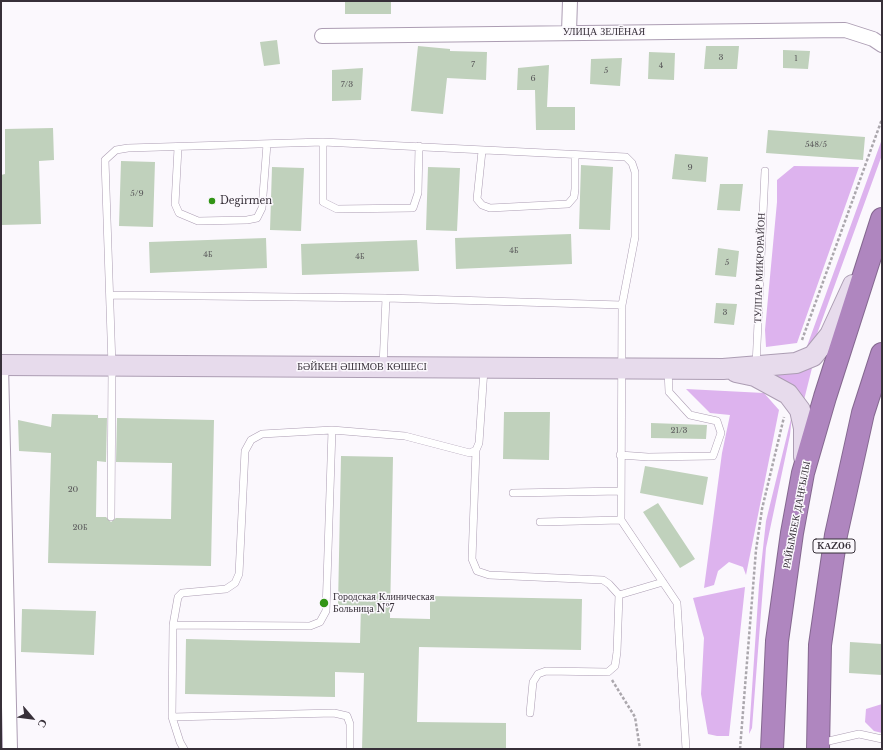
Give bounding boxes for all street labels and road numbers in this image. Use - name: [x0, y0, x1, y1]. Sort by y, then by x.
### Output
- street label: УЛИЦА ЗЕЛЁНАЯ: [563, 26, 645, 38]
- street label: ТУЛПАР МИКРОРАЙОН: [752, 213, 768, 323]
- street label: БӘЙКЕН ӘШІМОВ КӨШЕСІ: [297, 361, 427, 373]
- street label: РАЙЫМБЕК ДАҢҒЫЛЫ: [781, 460, 813, 570]
- road number: KАZ06: [813, 539, 855, 553]

